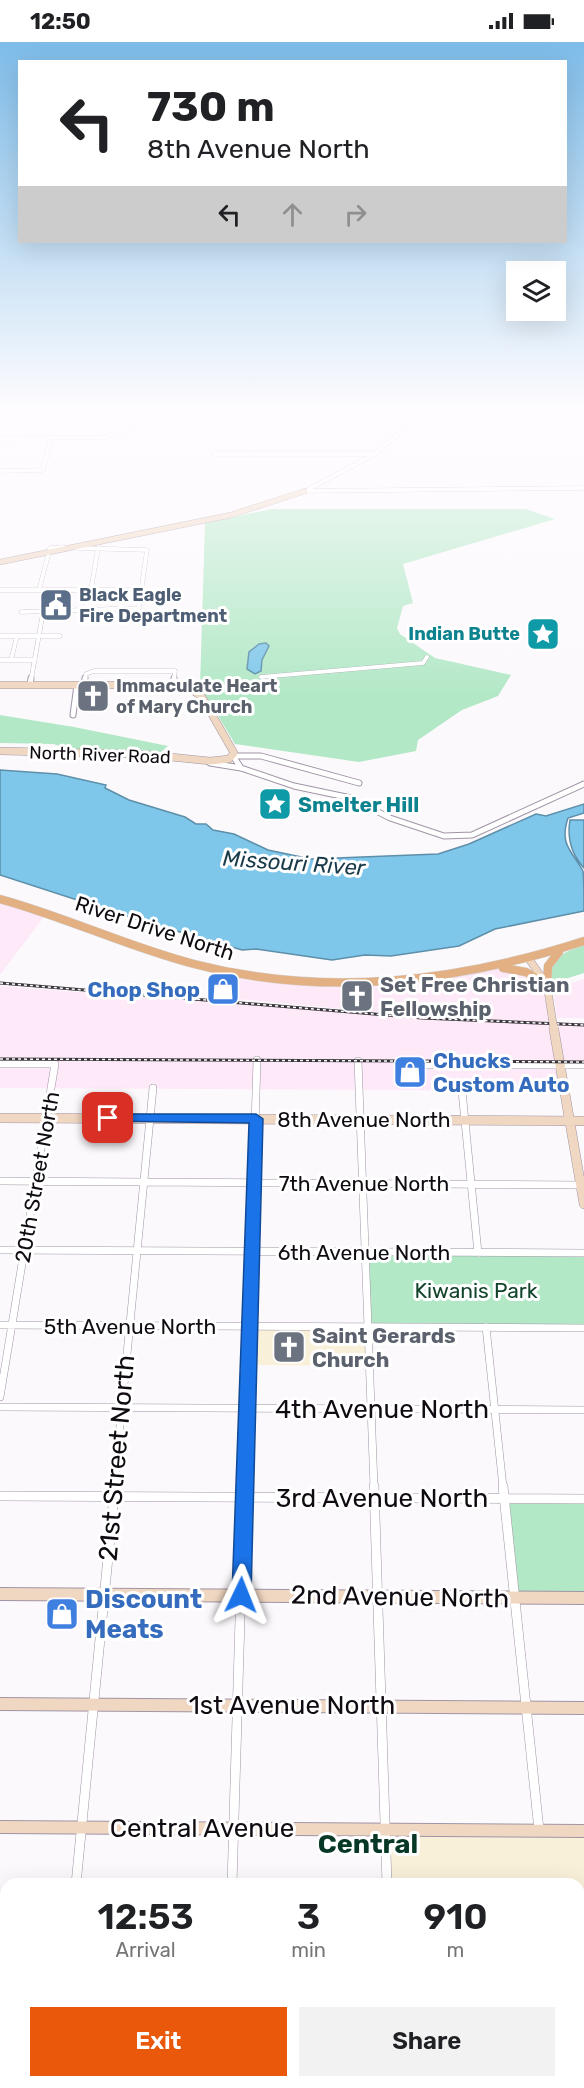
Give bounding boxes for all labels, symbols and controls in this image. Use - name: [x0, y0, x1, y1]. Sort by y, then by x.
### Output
- text: 12:50: [30, 8, 91, 35]
- text: 730 m: [147, 82, 275, 132]
- icon: left: [48, 84, 126, 162]
- text: 8th Avenue North: [147, 133, 370, 165]
- icon: left: [213, 198, 246, 231]
- icon: ahead: [276, 198, 309, 231]
- icon: right: [339, 198, 372, 231]
- map controls: [506, 261, 566, 321]
- button: layers: [506, 261, 566, 321]
- place label: Black Eagle Fire Department: [79, 584, 227, 627]
- public building icon: Black Eagle Fire Department: [38, 587, 74, 623]
- place icon: Indian Butte: [525, 616, 561, 652]
- place label: Indian Butte: [408, 623, 520, 645]
- place label: Immaculate Heart of Mary Church: [116, 675, 278, 718]
- church icon: Immaculate Heart of Mary Church: [75, 678, 111, 714]
- street label: North River Road: [29, 742, 171, 768]
- place icon: Smelter Hill: [257, 786, 293, 822]
- place label: Smelter Hill: [298, 792, 419, 817]
- water label: Missouri River: [222, 845, 368, 882]
- street label: River Drive North: [72, 890, 238, 966]
- shop icon: Chop Shop: [205, 971, 241, 1007]
- place label: Set Free Christian Fellowship: [380, 972, 570, 1021]
- place label: Chop Shop: [87, 977, 200, 1002]
- church icon: Set Free Christian Fellowship: [339, 978, 375, 1014]
- place label: Chucks Custom Auto: [433, 1048, 570, 1097]
- shop icon: Chucks Custom Auto: [392, 1054, 428, 1090]
- street label: 20th Street North: [10, 1089, 64, 1265]
- pin: [82, 1092, 133, 1143]
- icon: arrive: [91, 1101, 124, 1134]
- street label: 8th Avenue North: [277, 1107, 451, 1132]
- street label: 7th Avenue North: [279, 1171, 449, 1196]
- street label: 6th Avenue North: [278, 1240, 450, 1265]
- park label: Kiwanis Park: [414, 1278, 538, 1303]
- street label: 5th Avenue North: [44, 1314, 216, 1339]
- place label: Saint Gerards Church: [312, 1323, 456, 1372]
- church icon: Saint Gerards Church: [271, 1329, 307, 1365]
- street label: 21st Street North: [93, 1354, 141, 1562]
- street label: 4th Avenue North: [275, 1394, 489, 1425]
- street label: 3rd Avenue North: [276, 1483, 488, 1514]
- position arrow: [209, 1563, 273, 1627]
- street label: 2nd Avenue North: [291, 1580, 509, 1614]
- place label: Discount Meats: [85, 1584, 202, 1645]
- shop icon: Discount Meats: [44, 1596, 80, 1632]
- street label: 1st Avenue North: [189, 1690, 395, 1721]
- street label: Central Avenue: [110, 1813, 294, 1844]
- district label: Central: [318, 1828, 418, 1860]
- text: 12:53: [98, 1895, 194, 1938]
- text: 3: [297, 1895, 320, 1938]
- text: 910: [424, 1895, 487, 1938]
- text: Arrival: [116, 1938, 176, 1962]
- text: min: [291, 1938, 326, 1962]
- text: m: [447, 1938, 464, 1962]
- button: Exit: [30, 2007, 287, 2076]
- button: Share: [299, 2007, 555, 2076]

